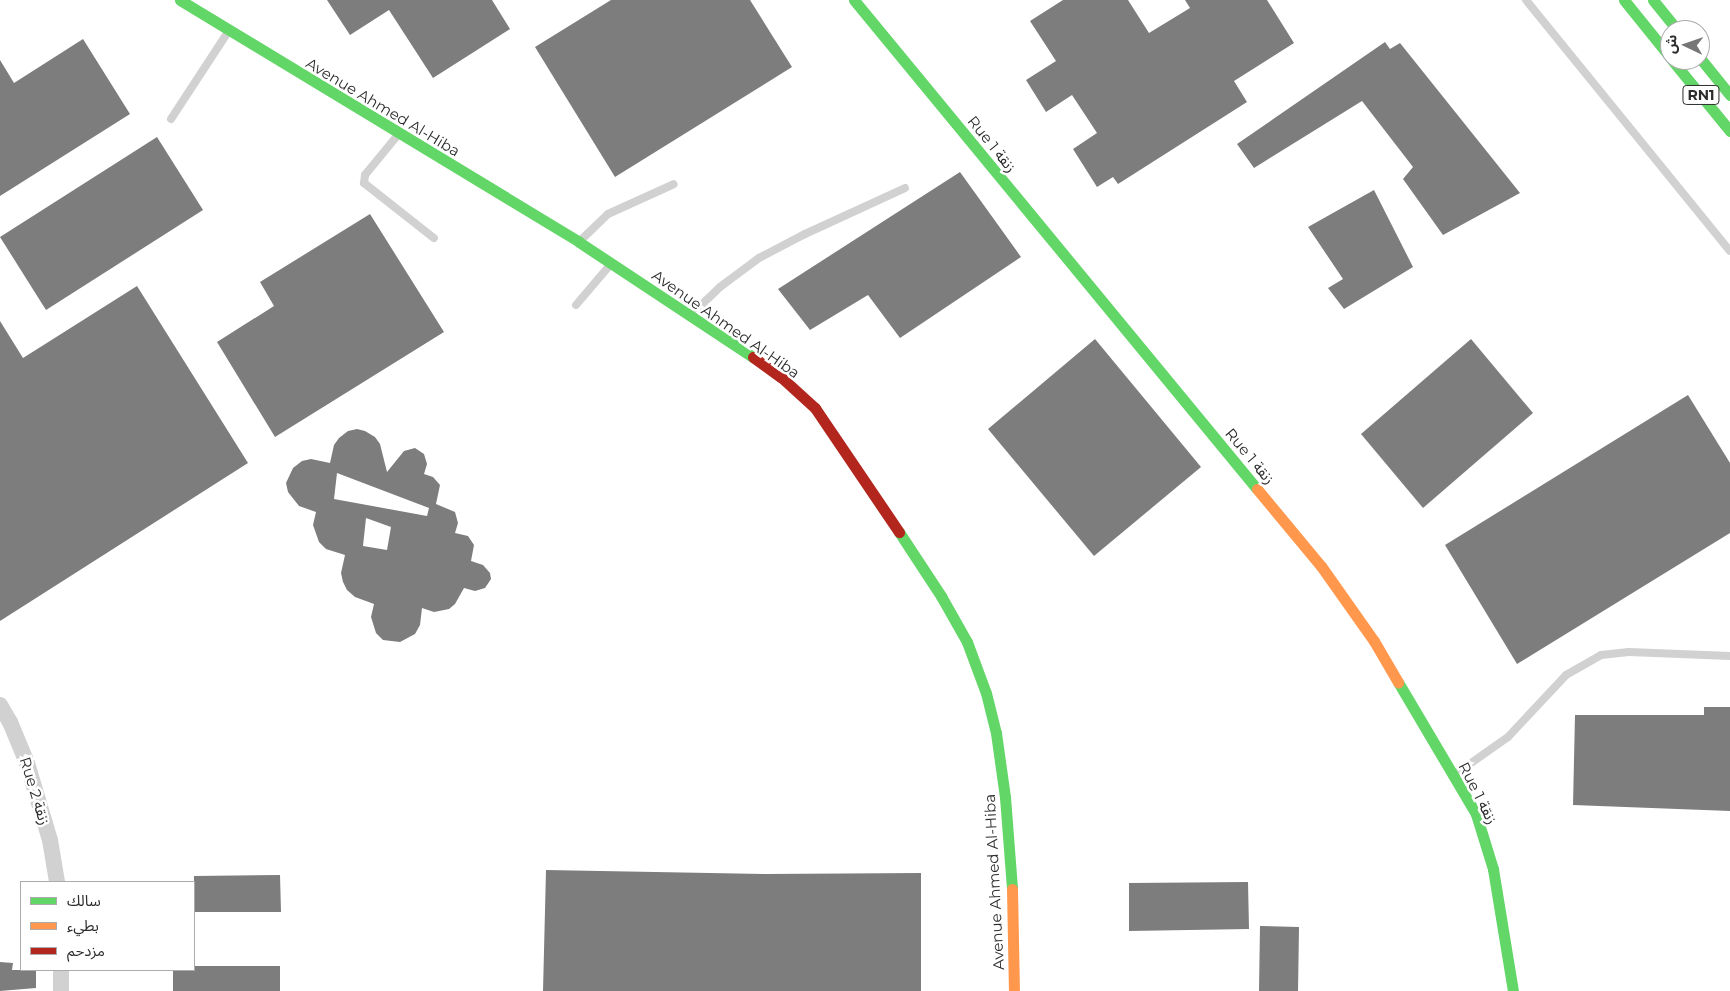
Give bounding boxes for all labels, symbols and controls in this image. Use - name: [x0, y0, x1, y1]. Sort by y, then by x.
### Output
- north arrow: [1660, 20, 1710, 70]
- text: ش: [1662, 34, 1681, 54]
- street label: Avenue Ahmed Al-Hiba: [303, 54, 463, 160]
- road number: RN1: [1682, 84, 1720, 106]
- street label: Rue 1 زنقة: [964, 112, 1020, 176]
- street label: Avenue Ahmed Al-Hiba: [649, 266, 803, 382]
- street label: Rue 1 زنقة: [1222, 425, 1278, 487]
- street label: Rue 2 زنقة: [16, 755, 54, 827]
- street label: Rue 1 زنقة: [1455, 759, 1501, 827]
- street label: Avenue Ahmed Al-Hiba: [980, 794, 1008, 970]
- legend: [20, 881, 195, 971]
- text: سالك: [67, 891, 101, 910]
- text: بطيء: [67, 916, 99, 935]
- text: مزدحم: [67, 941, 105, 960]

